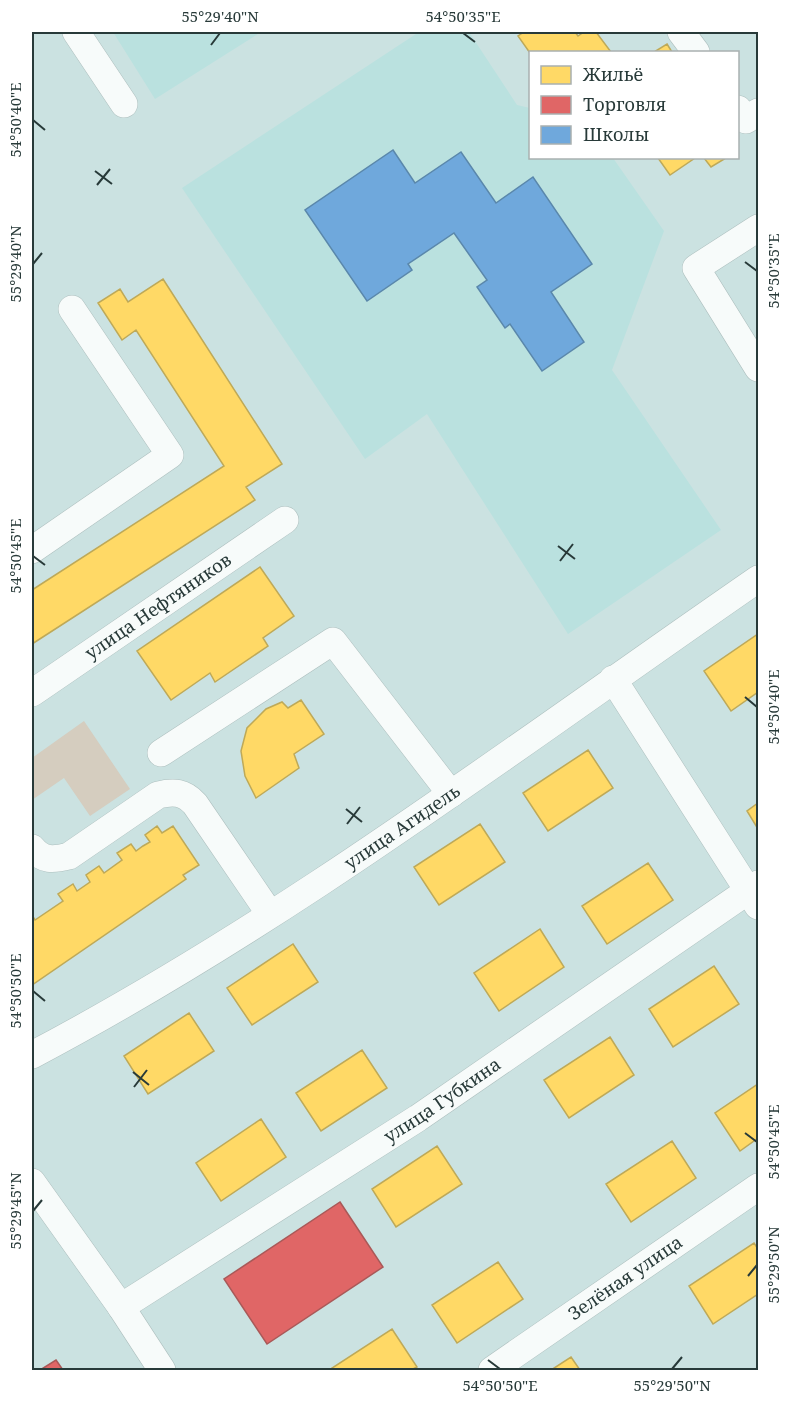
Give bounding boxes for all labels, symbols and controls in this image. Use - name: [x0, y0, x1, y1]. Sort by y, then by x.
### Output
- text: 55°29'40"N: [181, 6, 259, 26]
- text: 54°50'35"E: [425, 6, 501, 26]
- legend: [529, 51, 739, 159]
- text: Жильё: [582, 62, 643, 86]
- text: 54°50'40"E: [5, 82, 25, 158]
- text: Торговля: [583, 92, 666, 116]
- text: Школы: [583, 122, 649, 146]
- text: 55°29'40"N: [5, 225, 25, 303]
- text: 54°50'35"E: [763, 233, 783, 309]
- text: 54°50'45"E: [5, 518, 25, 594]
- street label: улица Нефтяников: [80, 547, 236, 664]
- text: 54°50'40"E: [763, 669, 783, 745]
- street label: улица Агидель: [339, 778, 465, 874]
- text: 54°50'50"E: [5, 953, 25, 1029]
- street label: улица Губкина: [379, 1052, 505, 1148]
- text: 54°50'45"E: [763, 1104, 783, 1180]
- text: 55°29'45"N: [5, 1172, 25, 1250]
- text: 55°29'50"N: [763, 1226, 783, 1304]
- street label: Зелёная улица: [563, 1230, 687, 1325]
- text: 54°50'50"E: [462, 1375, 538, 1395]
- text: 55°29'50"N: [633, 1375, 711, 1395]

